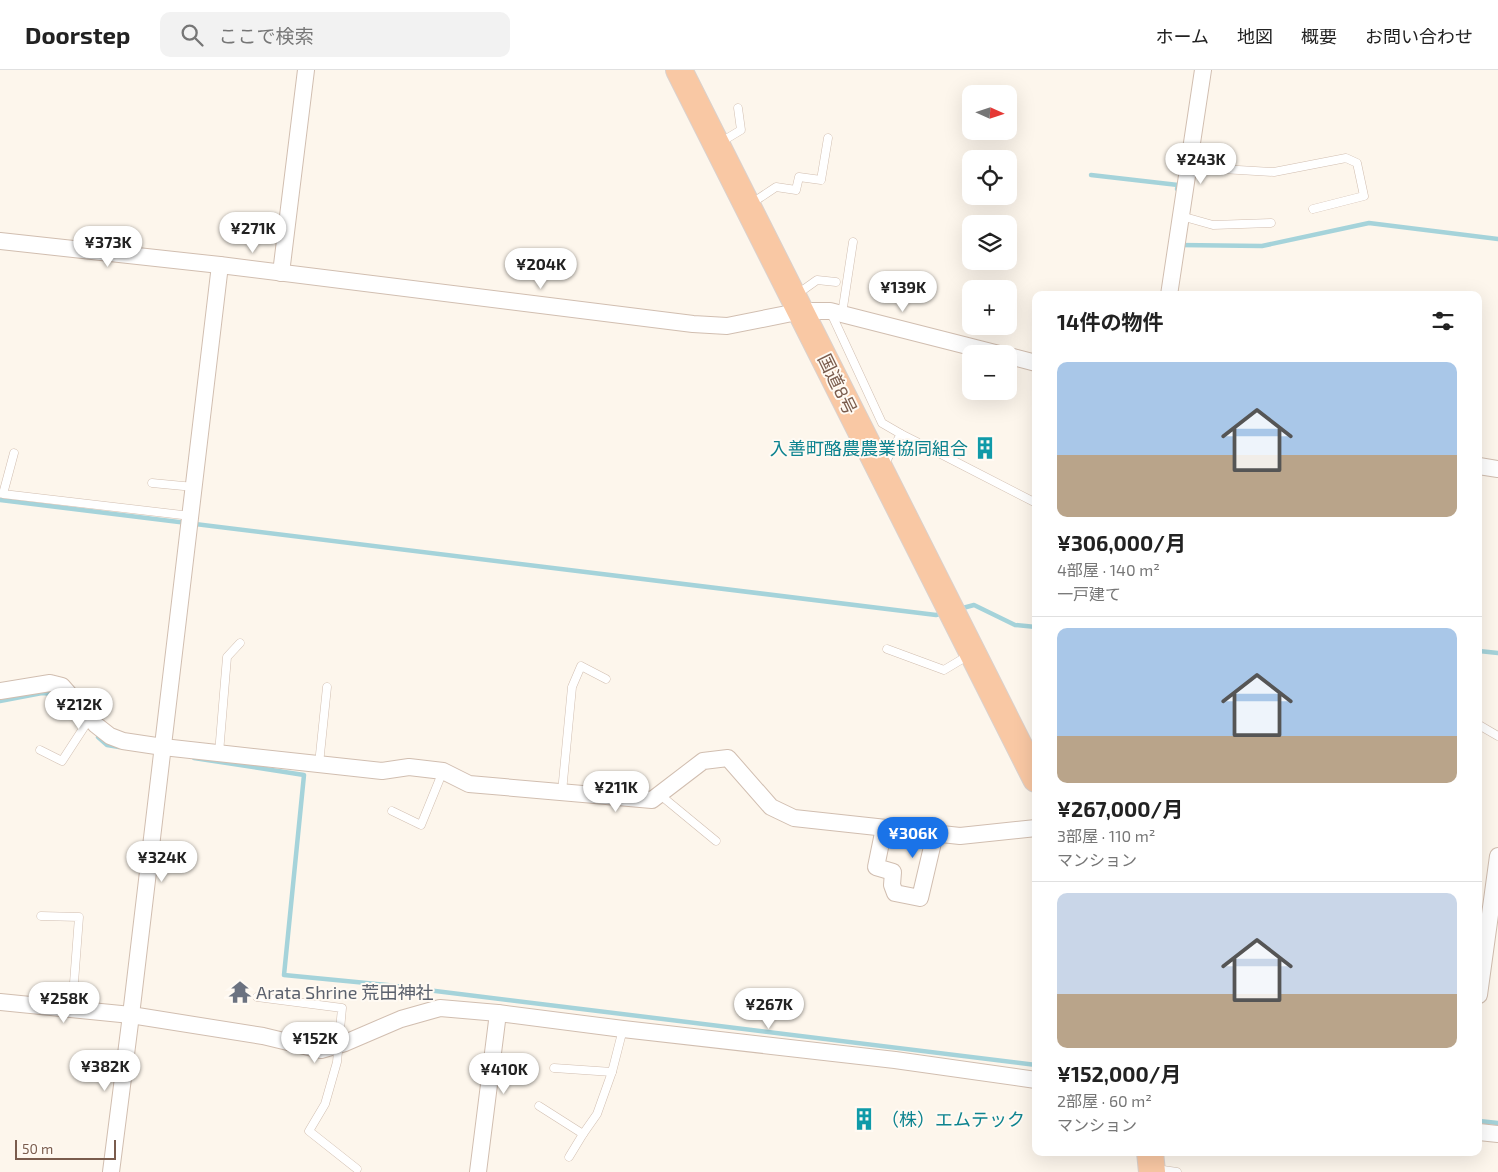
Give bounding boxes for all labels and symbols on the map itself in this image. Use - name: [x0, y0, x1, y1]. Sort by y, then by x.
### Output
- north arrow: [962, 85, 1018, 140]
- pin: ¥243K: [1166, 142, 1236, 185]
- pin: ¥271K: [218, 212, 288, 254]
- pin: ¥373K: [73, 226, 143, 268]
- pin: ¥204K: [506, 248, 576, 290]
- pin: ¥139K: [868, 270, 938, 313]
- street label: 国道8号: [814, 350, 862, 418]
- building icon: 入善町酪農農業協同組合: [972, 435, 998, 461]
- place label: 入善町酪農農業協同組合: [770, 437, 968, 459]
- pin: ¥212K: [44, 688, 114, 730]
- pin: ¥211K: [581, 770, 651, 813]
- pin: ¥306K: [878, 816, 948, 859]
- pin: ¥324K: [127, 840, 197, 883]
- temple icon: Arata Shrine 荒田神社: [227, 979, 253, 1005]
- place label: Arata Shrine 荒田神社: [256, 981, 433, 1003]
- pin: ¥258K: [29, 982, 99, 1024]
- pin: ¥267K: [734, 988, 804, 1030]
- pin: ¥152K: [280, 1022, 350, 1064]
- pin: ¥382K: [70, 1050, 140, 1092]
- pin: ¥410K: [469, 1052, 539, 1095]
- building icon: （株）エムテック: [851, 1106, 877, 1132]
- place label: （株）エムテック: [881, 1108, 1025, 1130]
- scale bar: [15, 1137, 116, 1160]

